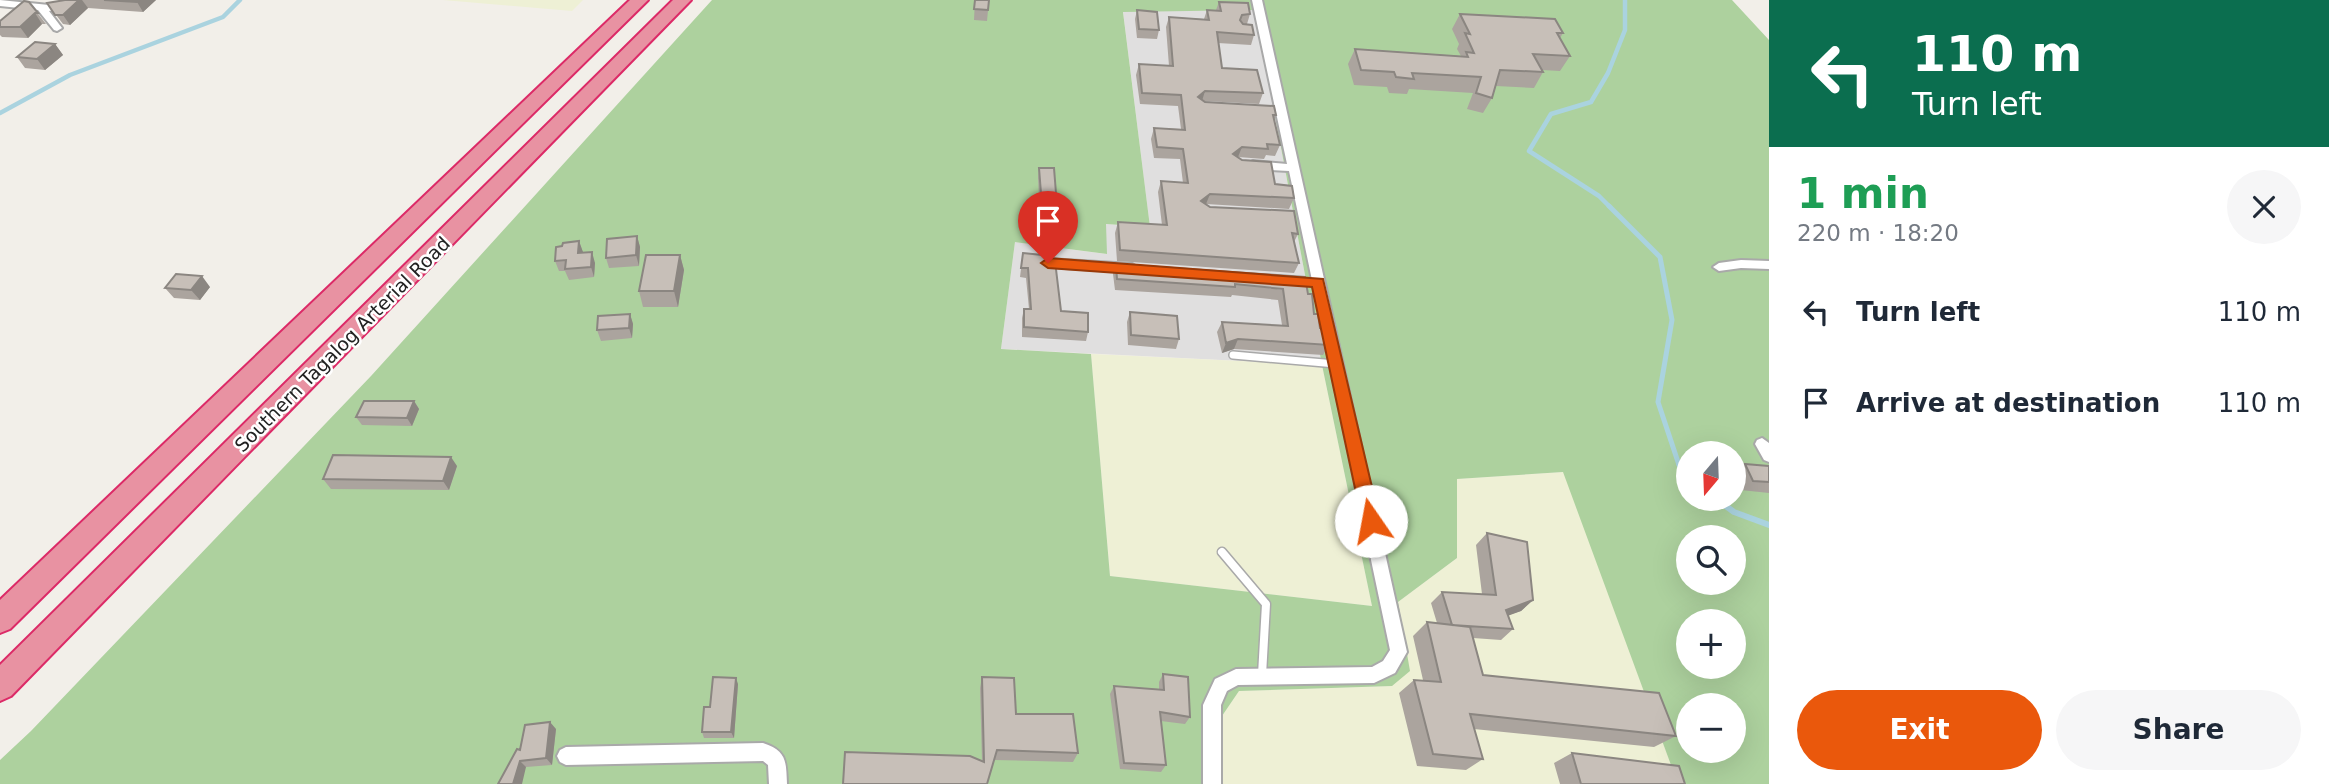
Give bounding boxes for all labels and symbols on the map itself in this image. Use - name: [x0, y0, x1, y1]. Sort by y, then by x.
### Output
- pin: [1018, 191, 1078, 263]
- street label: Southern Tagalog Arterial Road: [230, 232, 454, 456]
- north arrow: [1676, 441, 1746, 511]
- position arrow: [1334, 484, 1408, 558]

